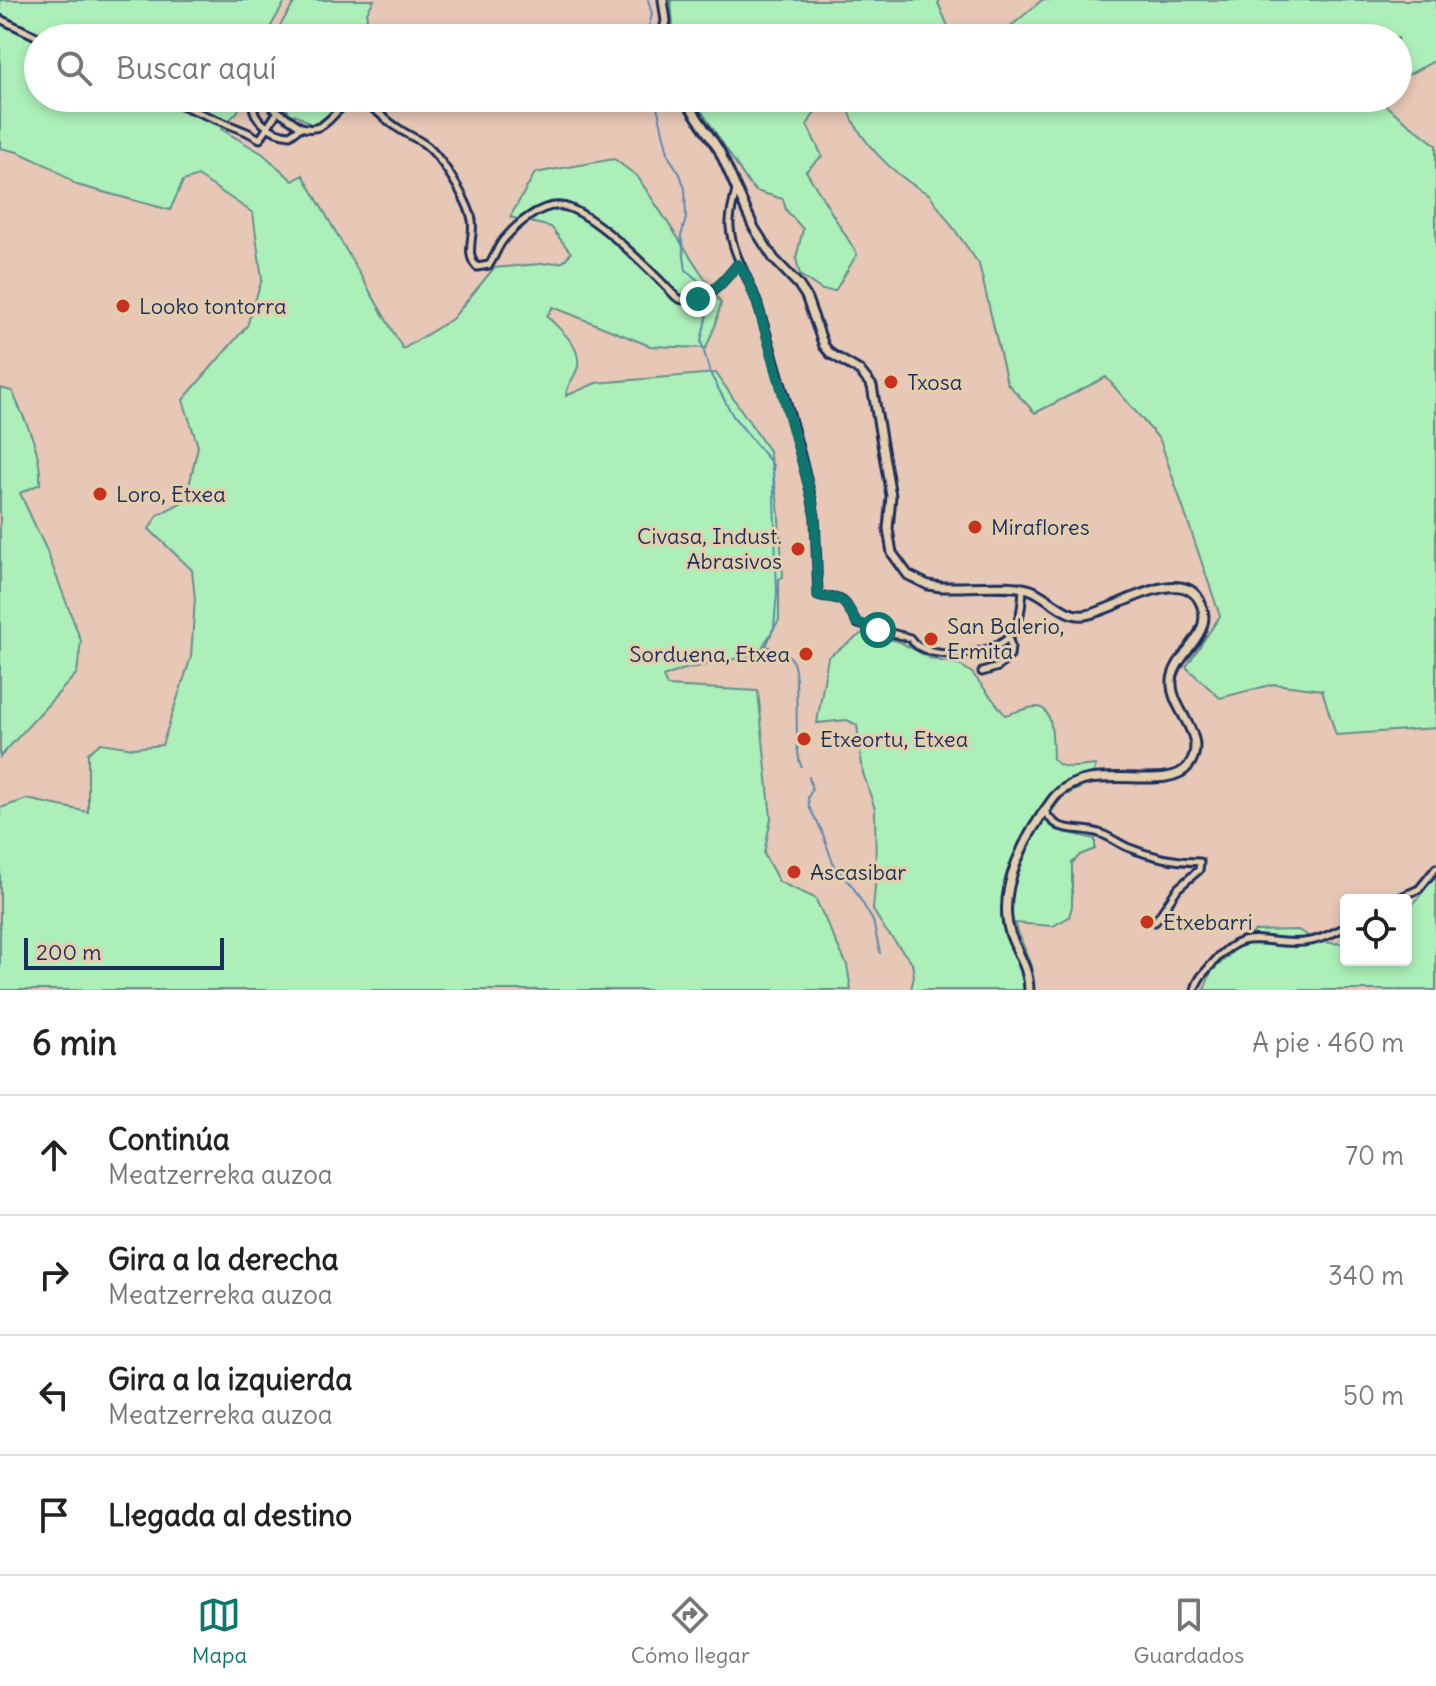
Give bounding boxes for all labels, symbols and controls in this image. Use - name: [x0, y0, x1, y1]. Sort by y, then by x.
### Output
- search box: [24, 24, 1412, 112]
- icon: search: [52, 46, 96, 90]
- text: Buscar aquí: [116, 49, 276, 87]
- route end: [680, 281, 716, 317]
- place label: Looko tontorra: [139, 292, 286, 320]
- marker: Looko tontorra: [114, 297, 132, 315]
- place label: Txosa: [907, 368, 962, 396]
- marker: Txosa: [882, 373, 900, 391]
- place label: Loro, Etxea: [116, 480, 226, 508]
- marker: Loro, Etxea: [91, 485, 109, 503]
- place label: Miraflores: [991, 513, 1090, 541]
- marker: Miraflores: [966, 518, 984, 536]
- place label: Civasa, Indust. Abrasivos: [637, 522, 782, 575]
- marker: Civasa, Indust. Abrasivos: [789, 540, 807, 558]
- route start: [860, 612, 896, 648]
- place label: San Balerio, Ermita: [947, 612, 1064, 665]
- marker: San Balerio, Ermita: [922, 630, 940, 648]
- place label: Sorduena, Etxea: [629, 640, 790, 668]
- marker: Sorduena, Etxea: [797, 645, 815, 663]
- place label: Etxeortu, Etxea: [820, 725, 968, 753]
- marker: Etxeortu, Etxea: [795, 730, 813, 748]
- place label: Ascasibar: [810, 858, 906, 886]
- marker: Ascasibar: [785, 863, 803, 881]
- map controls: [1340, 894, 1412, 966]
- button: locate: [1340, 894, 1412, 966]
- place label: Etxebarri: [1163, 908, 1253, 936]
- marker: Etxebarri: [1138, 913, 1156, 931]
- scale bar: [24, 934, 224, 970]
- text: 200 m: [36, 938, 102, 966]
- text: 6 min: [32, 1021, 117, 1064]
- text: A pie · 460 m: [1252, 1026, 1404, 1059]
- text: Continúa: [108, 1120, 230, 1158]
- icon: ahead: [32, 1133, 76, 1177]
- text: 70 m: [1345, 1139, 1404, 1172]
- text: Meatzerreka auzoa: [108, 1158, 333, 1191]
- text: Gira a la derecha: [108, 1240, 339, 1278]
- icon: right: [32, 1253, 76, 1297]
- text: 340 m: [1328, 1259, 1404, 1292]
- text: Meatzerreka auzoa: [108, 1278, 333, 1311]
- text: Gira a la izquierda: [108, 1360, 352, 1398]
- icon: left: [32, 1373, 76, 1417]
- text: 50 m: [1343, 1379, 1404, 1412]
- text: Meatzerreka auzoa: [108, 1398, 333, 1431]
- icon: arrive: [32, 1493, 76, 1537]
- text: Llegada al destino: [108, 1496, 352, 1534]
- tab: Mapa: [192, 1593, 247, 1669]
- tab: Cómo llegar: [631, 1593, 750, 1669]
- tab: Guardados: [1134, 1593, 1244, 1669]

